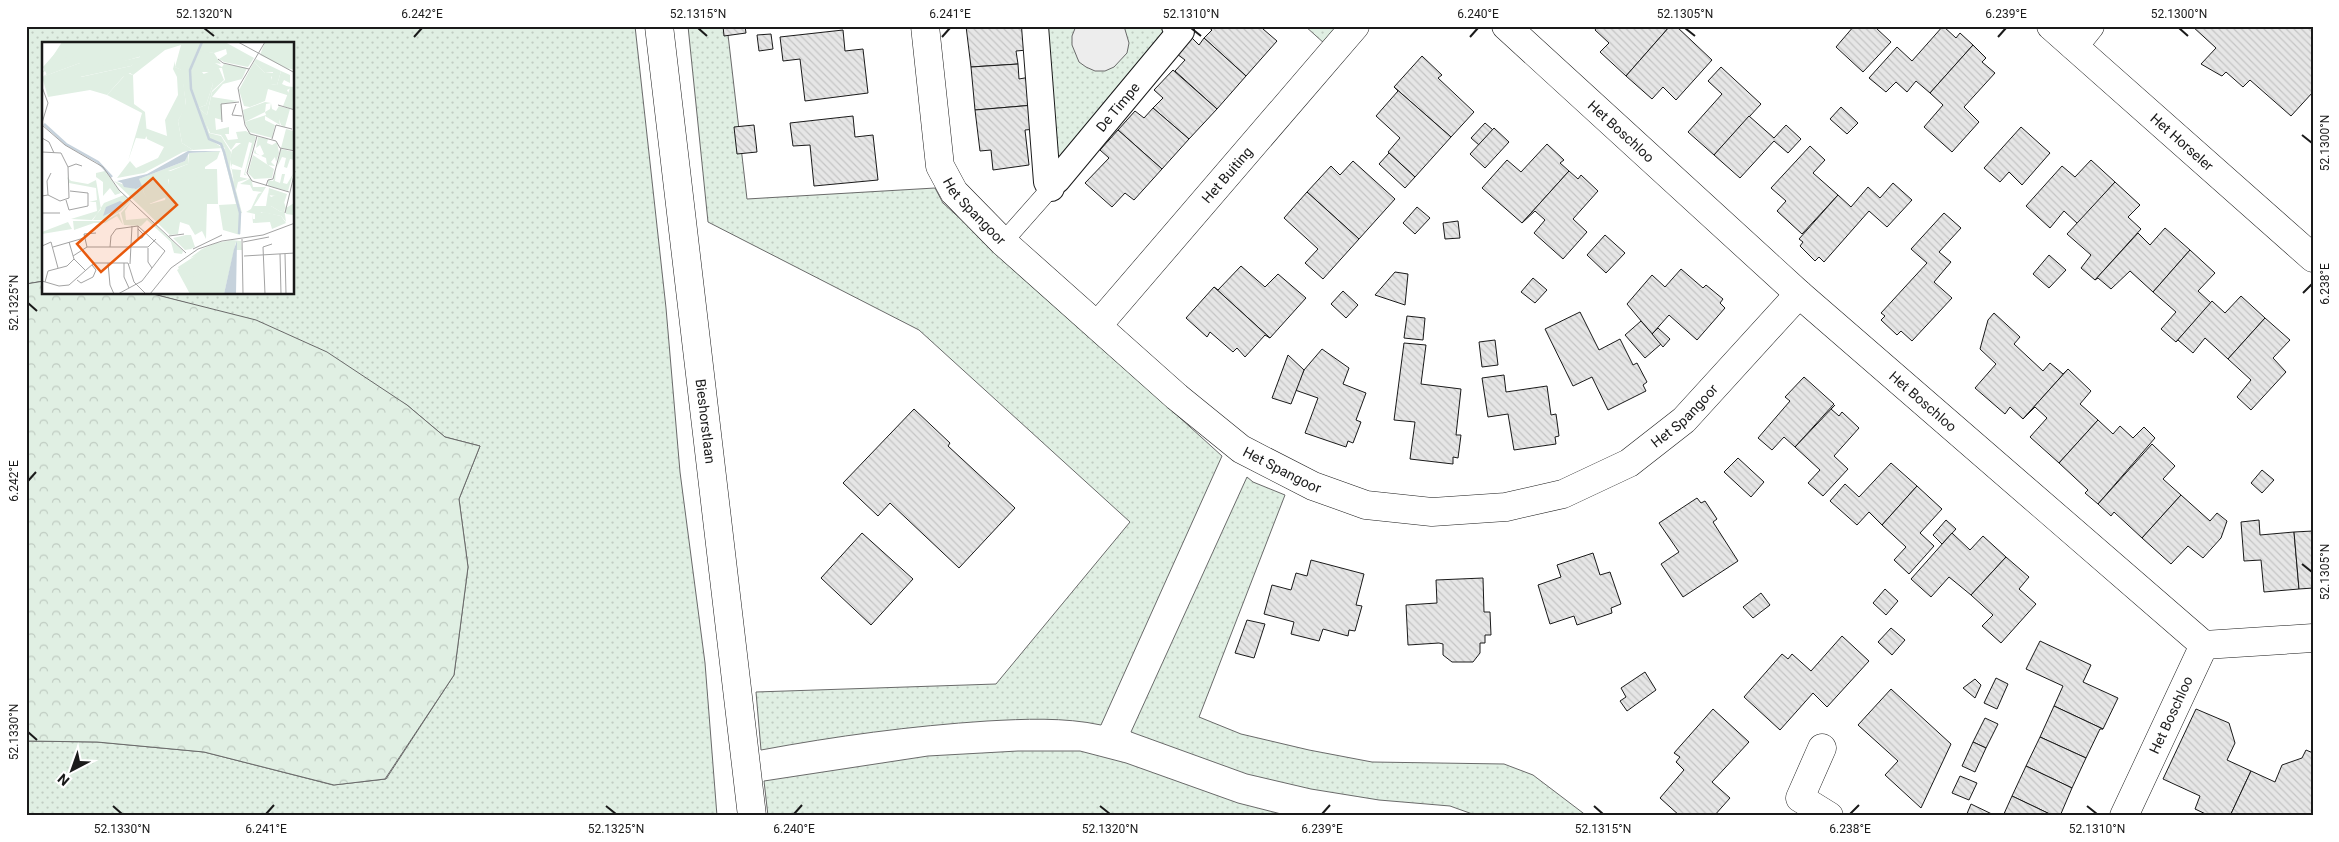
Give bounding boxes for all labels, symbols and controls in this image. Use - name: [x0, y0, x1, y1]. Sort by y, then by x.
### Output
- text: 52.1320°N: [176, 7, 232, 21]
- text: 6.242°E: [401, 7, 443, 21]
- text: 52.1315°N: [670, 7, 726, 21]
- text: 6.241°E: [929, 7, 971, 21]
- text: 52.1310°N: [1163, 7, 1219, 21]
- text: 6.240°E: [1457, 7, 1499, 21]
- text: 52.1305°N: [1657, 7, 1713, 21]
- text: 6.239°E: [1985, 7, 2027, 21]
- text: 52.1300°N: [2151, 7, 2207, 21]
- inset map: [42, 42, 295, 295]
- street label: De Timpe: [1093, 79, 1143, 135]
- street label: Het Boschloo: [1585, 97, 1657, 166]
- street label: Het Horseler: [2147, 110, 2217, 174]
- text: 52.1300°N: [2318, 115, 2332, 171]
- street label: Het Buiting: [1199, 143, 1256, 206]
- street label: Het Spangoor: [940, 175, 1009, 248]
- text: 6.238°E: [2318, 263, 2332, 305]
- text: 52.1325°N: [7, 275, 21, 331]
- street label: Het Boschloo: [1886, 368, 1960, 435]
- street label: Bieshorstlaan: [693, 378, 718, 465]
- street label: Het Spangoor: [1648, 380, 1721, 451]
- street label: Het Spangoor: [1240, 443, 1324, 496]
- text: 6.242°E: [7, 460, 21, 502]
- text: 52.1305°N: [2318, 544, 2332, 600]
- street label: Het Boschloo: [2146, 674, 2196, 756]
- text: 52.1330°N: [7, 704, 21, 760]
- north arrow: [48, 744, 98, 794]
- text: N: [54, 771, 72, 789]
- text: 52.1330°N: [94, 822, 150, 836]
- text: 6.241°E: [245, 822, 287, 836]
- text: 52.1325°N: [588, 822, 644, 836]
- text: 6.240°E: [773, 822, 815, 836]
- text: 52.1320°N: [1082, 822, 1138, 836]
- text: 6.239°E: [1301, 822, 1343, 836]
- text: 52.1315°N: [1575, 822, 1631, 836]
- text: 6.238°E: [1829, 822, 1871, 836]
- text: 52.1310°N: [2069, 822, 2125, 836]

